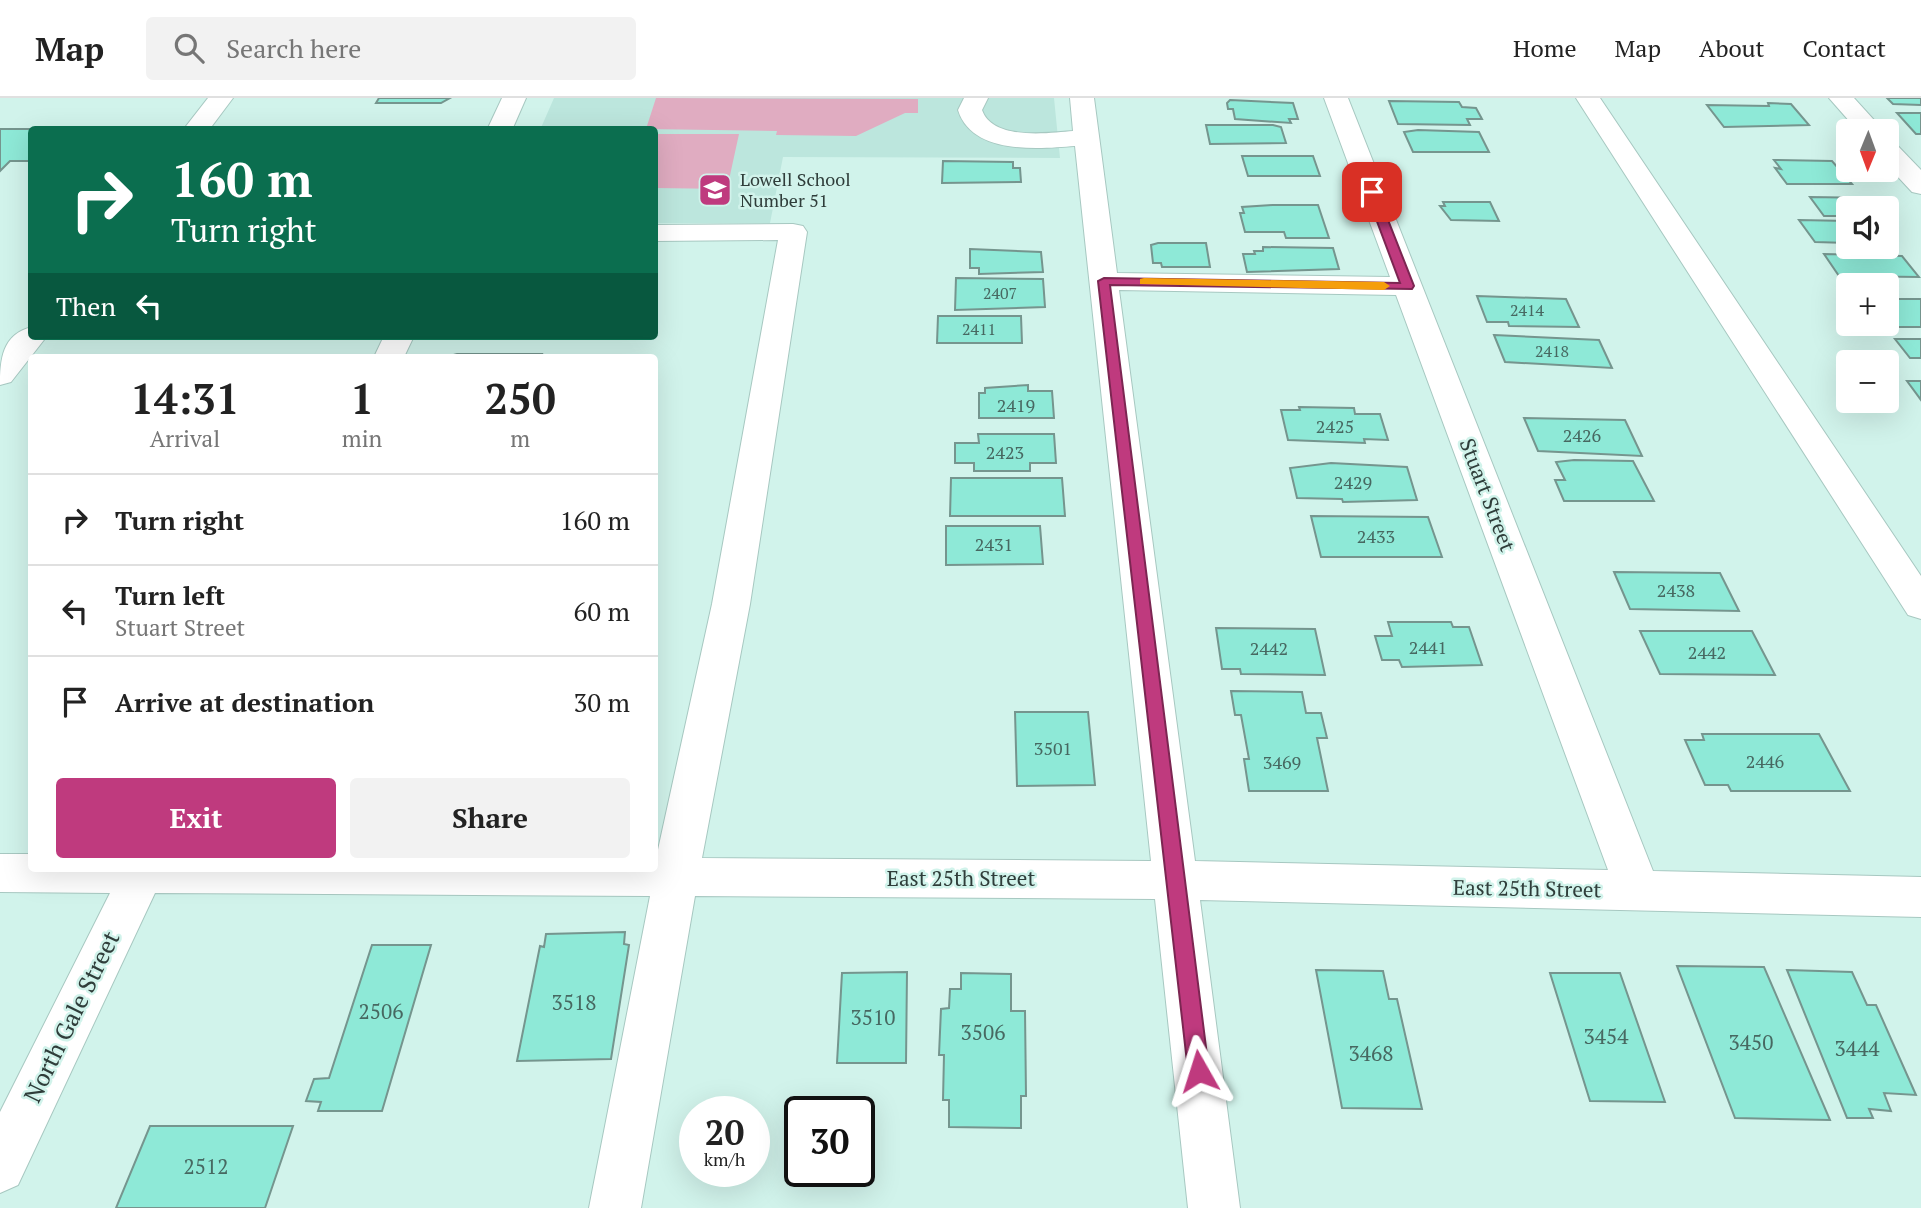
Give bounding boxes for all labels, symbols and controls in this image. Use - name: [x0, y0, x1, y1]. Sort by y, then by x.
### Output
- search box: [146, 17, 636, 80]
- text: Map: [35, 27, 104, 70]
- icon: search: [170, 29, 208, 67]
- text: Search here: [226, 31, 361, 65]
- text: Home: [1513, 32, 1577, 64]
- text: Map: [1615, 32, 1661, 64]
- text: About: [1699, 32, 1765, 64]
- text: Contact: [1803, 32, 1886, 64]
- north arrow: [1836, 119, 1899, 182]
- map controls: [1836, 119, 1899, 413]
- text: 160 m: [171, 146, 313, 211]
- icon: right: [56, 154, 147, 245]
- pin: [1342, 162, 1402, 222]
- place label: Lowell School Number 51: [740, 167, 851, 212]
- school or university icon: Lowell School Number 51: [696, 171, 734, 209]
- icon: arrive: [1353, 173, 1391, 211]
- button: sound: [1836, 196, 1899, 259]
- text: Turn right: [171, 209, 317, 251]
- button: +: [1836, 273, 1899, 336]
- house number: 2407: [983, 282, 1017, 304]
- icon: left: [130, 287, 168, 325]
- text: Then: [56, 289, 116, 323]
- house number: 2414: [1510, 299, 1545, 321]
- house number: 2411: [962, 318, 996, 340]
- house number: 2418: [1535, 340, 1569, 362]
- button: −: [1836, 350, 1899, 413]
- text: 14:31: [130, 370, 240, 426]
- text: 1: [350, 370, 374, 426]
- text: 250: [485, 370, 556, 426]
- house number: 2419: [997, 393, 1035, 417]
- house number: 2425: [1316, 414, 1354, 438]
- text: Arrival: [150, 423, 220, 454]
- text: min: [342, 423, 382, 454]
- text: m: [510, 423, 530, 454]
- house number: 2426: [1563, 423, 1602, 447]
- street label: Stuart Street: [1454, 434, 1522, 555]
- house number: 2423: [986, 440, 1024, 464]
- house number: 2429: [1334, 470, 1372, 494]
- icon: right: [56, 501, 94, 539]
- text: Turn right: [115, 503, 244, 537]
- text: 160 m: [560, 503, 630, 537]
- house number: 2433: [1357, 524, 1395, 548]
- house number: 2431: [975, 532, 1013, 556]
- text: Turn left: [115, 578, 225, 612]
- house number: 2438: [1657, 578, 1695, 602]
- icon: left: [56, 592, 94, 630]
- text: 60 m: [574, 594, 630, 628]
- text: Stuart Street: [115, 612, 245, 643]
- house number: 2441: [1409, 635, 1447, 659]
- house number: 2442: [1250, 636, 1288, 660]
- house number: 2442: [1688, 640, 1726, 664]
- icon: arrive: [56, 683, 94, 721]
- text: Arrive at destination: [115, 685, 374, 719]
- text: 30 m: [574, 685, 630, 719]
- house number: 3501: [1034, 736, 1072, 760]
- house number: 2446: [1746, 749, 1785, 773]
- house number: 3469: [1263, 750, 1301, 774]
- button: Exit: [56, 778, 336, 858]
- button: Share: [350, 778, 630, 858]
- street label: East 25th Street: [887, 864, 1035, 892]
- street label: East 25th Street: [1453, 873, 1602, 903]
- street label: North Gale Street: [16, 926, 126, 1107]
- house number: 3518: [552, 988, 596, 1016]
- house number: 2506: [359, 997, 403, 1025]
- house number: 3510: [851, 1003, 895, 1031]
- house number: 3506: [961, 1018, 1005, 1046]
- house number: 3454: [1584, 1022, 1629, 1050]
- house number: 3450: [1729, 1028, 1773, 1056]
- position arrow: [1162, 1034, 1236, 1108]
- house number: 3444: [1835, 1034, 1880, 1062]
- house number: 3468: [1349, 1039, 1393, 1067]
- speed limit sign: 30: [784, 1096, 875, 1187]
- text: 20: [705, 1109, 744, 1155]
- text: km/h: [704, 1147, 745, 1171]
- house number: 2512: [184, 1152, 228, 1180]

